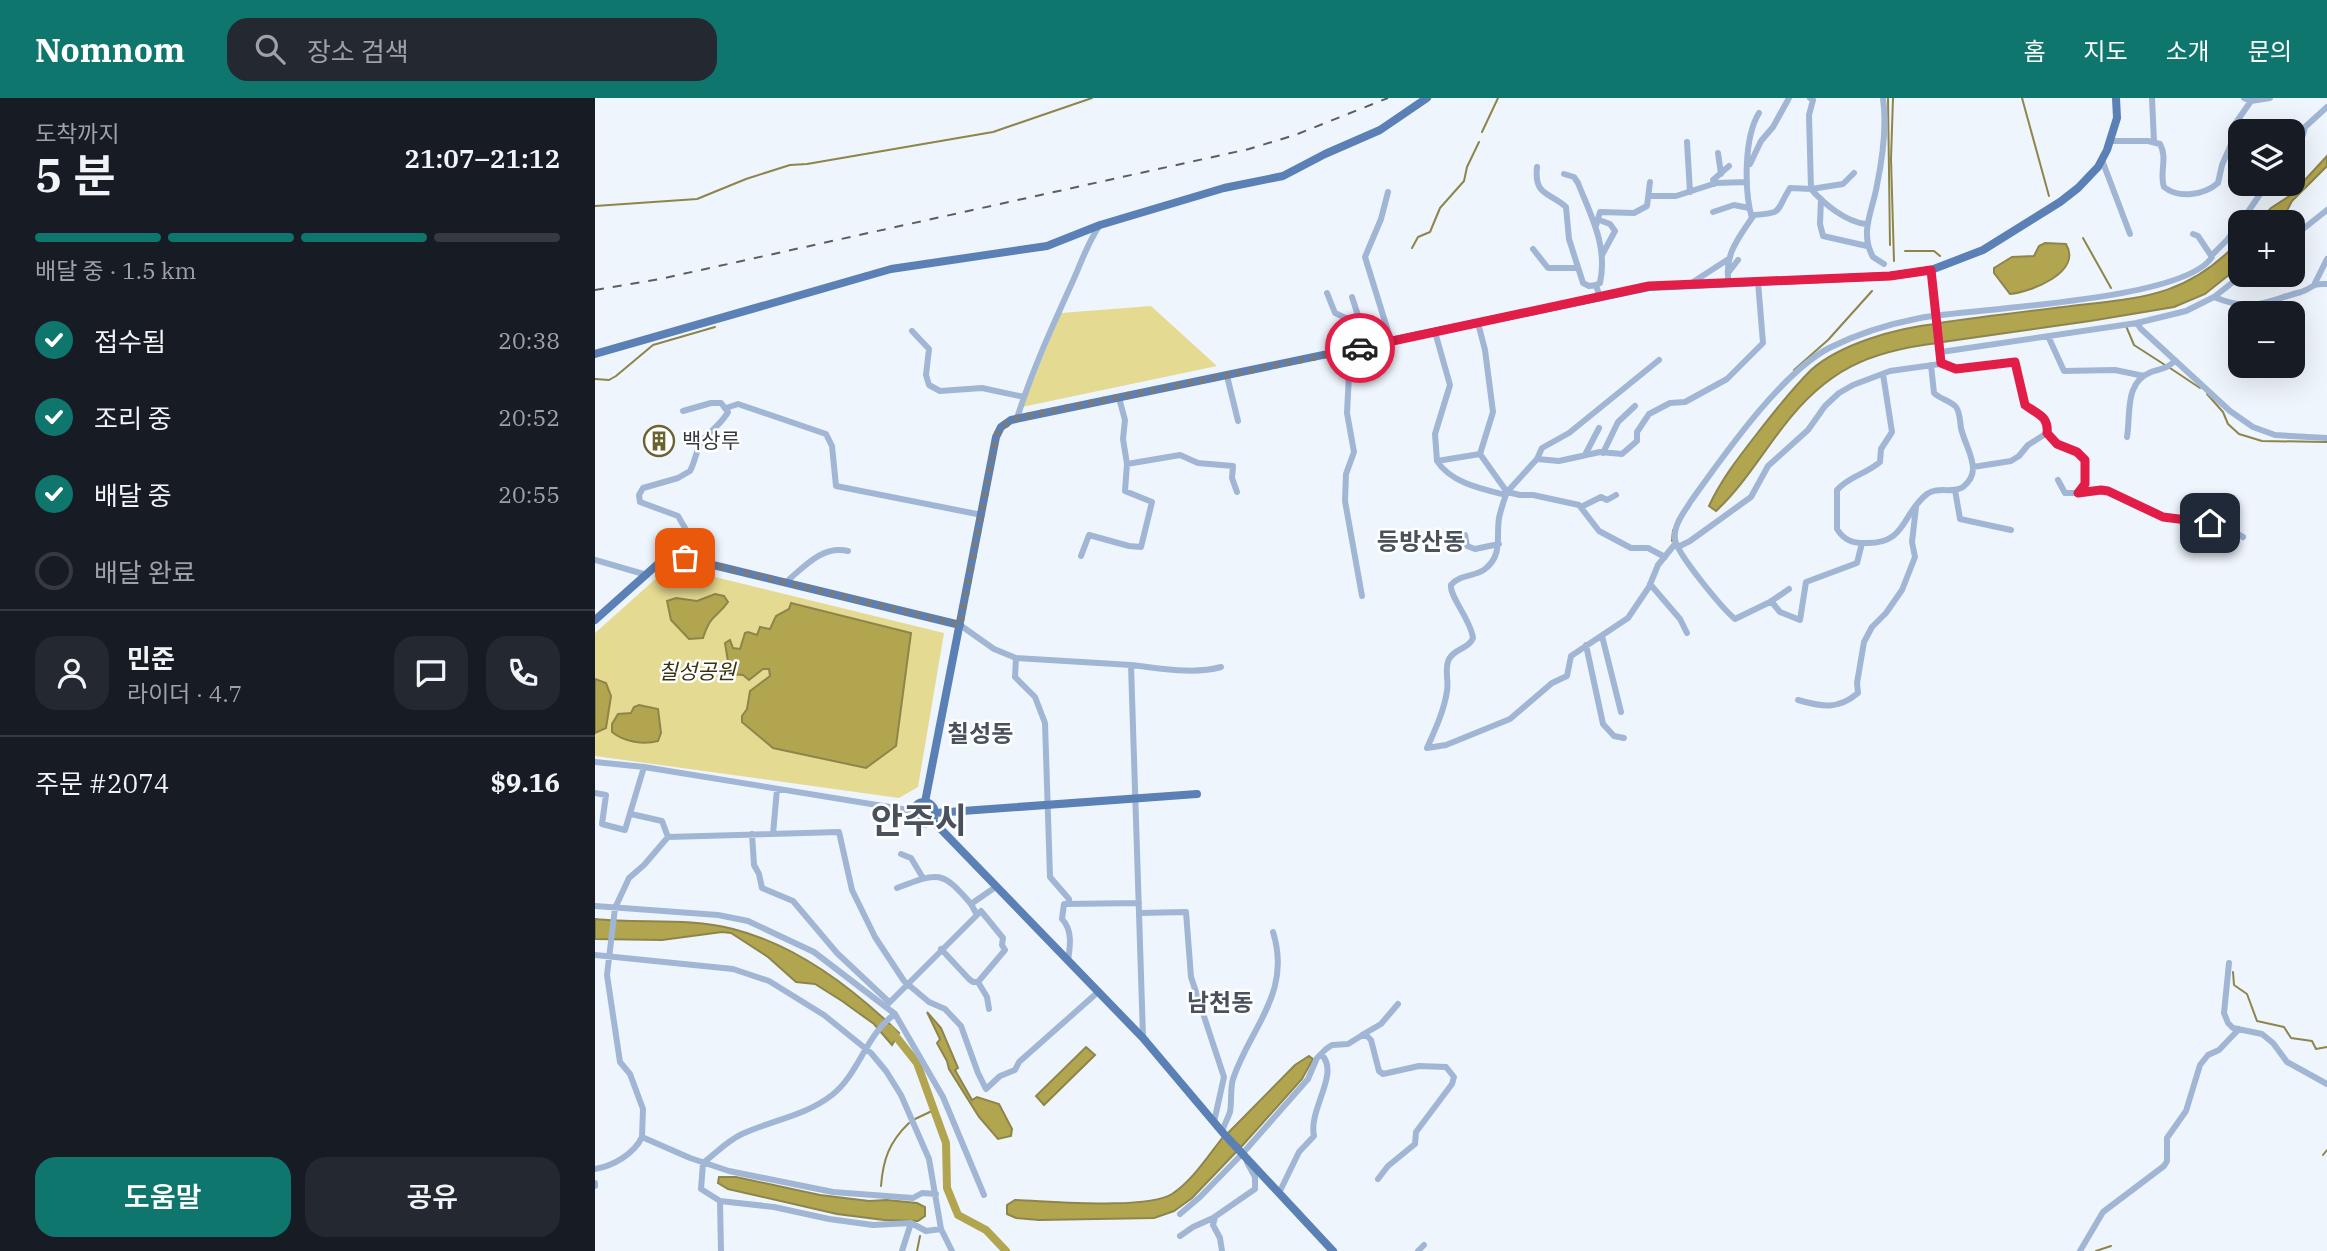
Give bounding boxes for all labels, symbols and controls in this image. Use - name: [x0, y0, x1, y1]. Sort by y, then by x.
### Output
- search box: [227, 18, 717, 81]
- text: Nomnom: [35, 28, 185, 71]
- icon: search: [251, 30, 289, 68]
- text: 장소 검색: [307, 34, 409, 68]
- text: 홈: [2023, 35, 2045, 67]
- text: 지도: [2083, 35, 2128, 67]
- text: 소개: [2166, 35, 2210, 67]
- text: 문의: [2248, 35, 2292, 67]
- text: 도착까지: [35, 118, 120, 148]
- map controls: [2228, 119, 2305, 378]
- button: layers: [2228, 119, 2305, 196]
- text: 21:07–21:12: [404, 141, 560, 175]
- text: 5 분: [35, 145, 116, 205]
- button: +: [2228, 210, 2305, 287]
- text: 배달 중 · 1.5 km: [35, 255, 196, 285]
- button: −: [2228, 301, 2305, 378]
- courier: [1325, 313, 1395, 383]
- icon: check: [35, 321, 73, 359]
- text: 접수됨: [94, 324, 166, 358]
- text: 20:38: [498, 325, 560, 355]
- icon: car: [1341, 329, 1379, 367]
- icon: check: [35, 398, 73, 436]
- text: 조리 중: [94, 401, 172, 435]
- text: 20:52: [498, 402, 560, 432]
- building icon: 백상루: [642, 424, 676, 458]
- place label: 백상루: [682, 426, 740, 454]
- icon: check: [35, 475, 73, 513]
- text: 배달 중: [94, 478, 172, 512]
- text: 20:55: [498, 479, 560, 509]
- pin: [2180, 493, 2240, 553]
- icon: home: [2191, 504, 2229, 542]
- district label: 등방산동: [1377, 525, 1465, 557]
- pin: [655, 528, 715, 588]
- icon: bag: [666, 539, 704, 577]
- text: 배달 완료: [94, 555, 196, 589]
- button: person: [35, 636, 109, 710]
- button: chat: [394, 636, 468, 710]
- button: phone: [486, 636, 560, 710]
- text: 민준: [127, 641, 175, 675]
- park label: 칠성공원: [658, 657, 737, 685]
- text: 라이더 · 4.7: [127, 678, 242, 708]
- district label: 칠성동: [947, 717, 1013, 749]
- text: $9.16: [490, 765, 560, 799]
- text: 주문 #2074: [35, 766, 169, 800]
- district label: 안주시: [871, 797, 967, 843]
- district label: 남천동: [1187, 986, 1253, 1018]
- button: 도움말: [35, 1157, 291, 1237]
- button: 공유: [305, 1157, 560, 1237]

